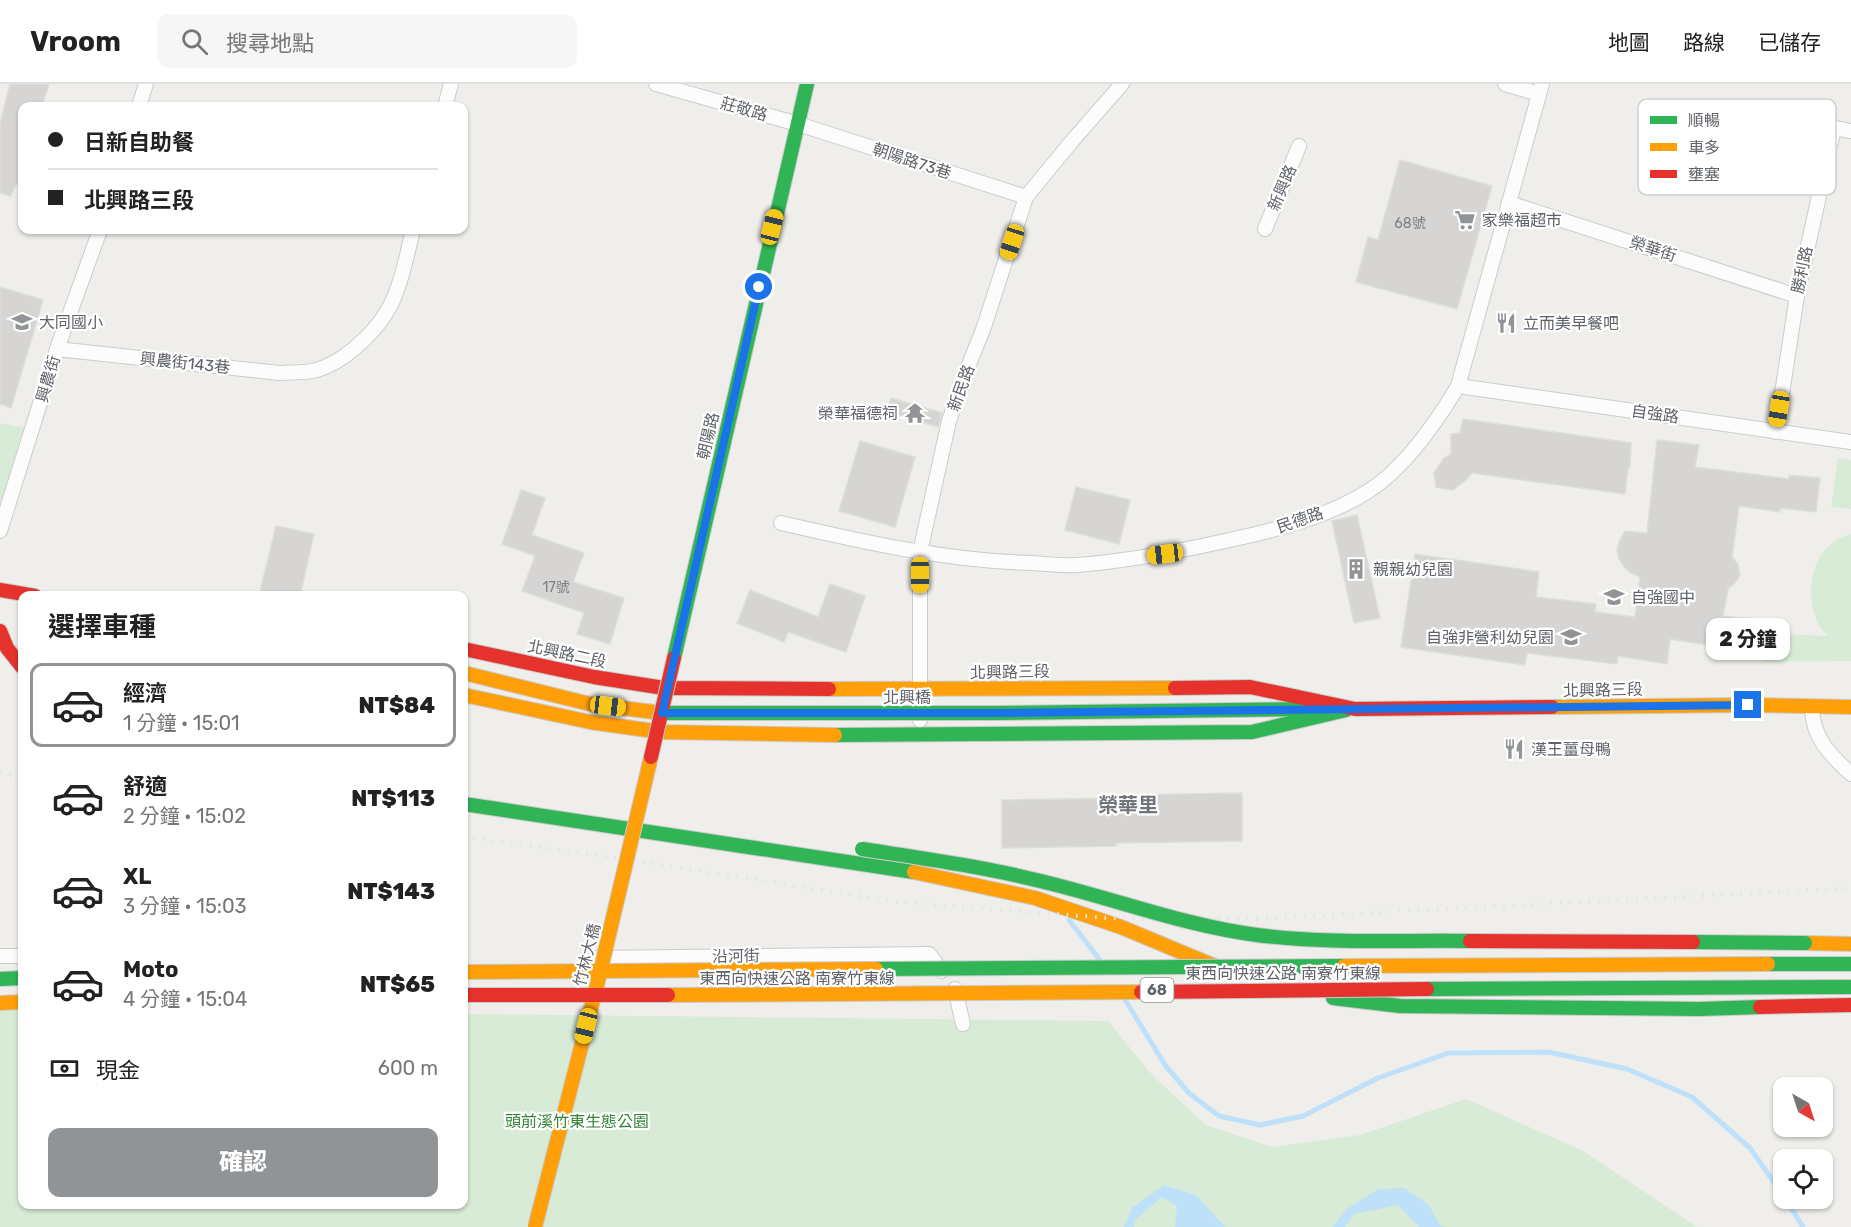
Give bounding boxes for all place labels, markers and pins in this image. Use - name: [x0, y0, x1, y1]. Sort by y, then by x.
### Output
- supermarket icon: 家樂福超市: [1453, 208, 1477, 232]
- place label: 家樂福超市: [1482, 211, 1562, 230]
- school or university icon: 大同國小: [10, 310, 34, 334]
- restaurant icon: 立而美早餐吧: [1494, 311, 1518, 335]
- place label: 大同國小: [39, 313, 103, 332]
- place label: 立而美早餐吧: [1523, 314, 1619, 333]
- temple icon: 榮華福德祠: [903, 401, 927, 425]
- place label: 榮華福德祠: [818, 404, 898, 423]
- building icon: 親親幼兒園: [1344, 557, 1368, 581]
- place label: 親親幼兒園: [1373, 560, 1453, 579]
- school or university icon: 自強國中: [1602, 585, 1626, 609]
- place label: 自強國中: [1631, 588, 1695, 607]
- school or university icon: 自強非營利幼兒園: [1559, 625, 1583, 649]
- place label: 自強非營利幼兒園: [1426, 628, 1554, 647]
- restaurant icon: 漢王薑母鴨: [1502, 737, 1526, 761]
- place label: 漢王薑母鴨: [1531, 740, 1611, 759]

